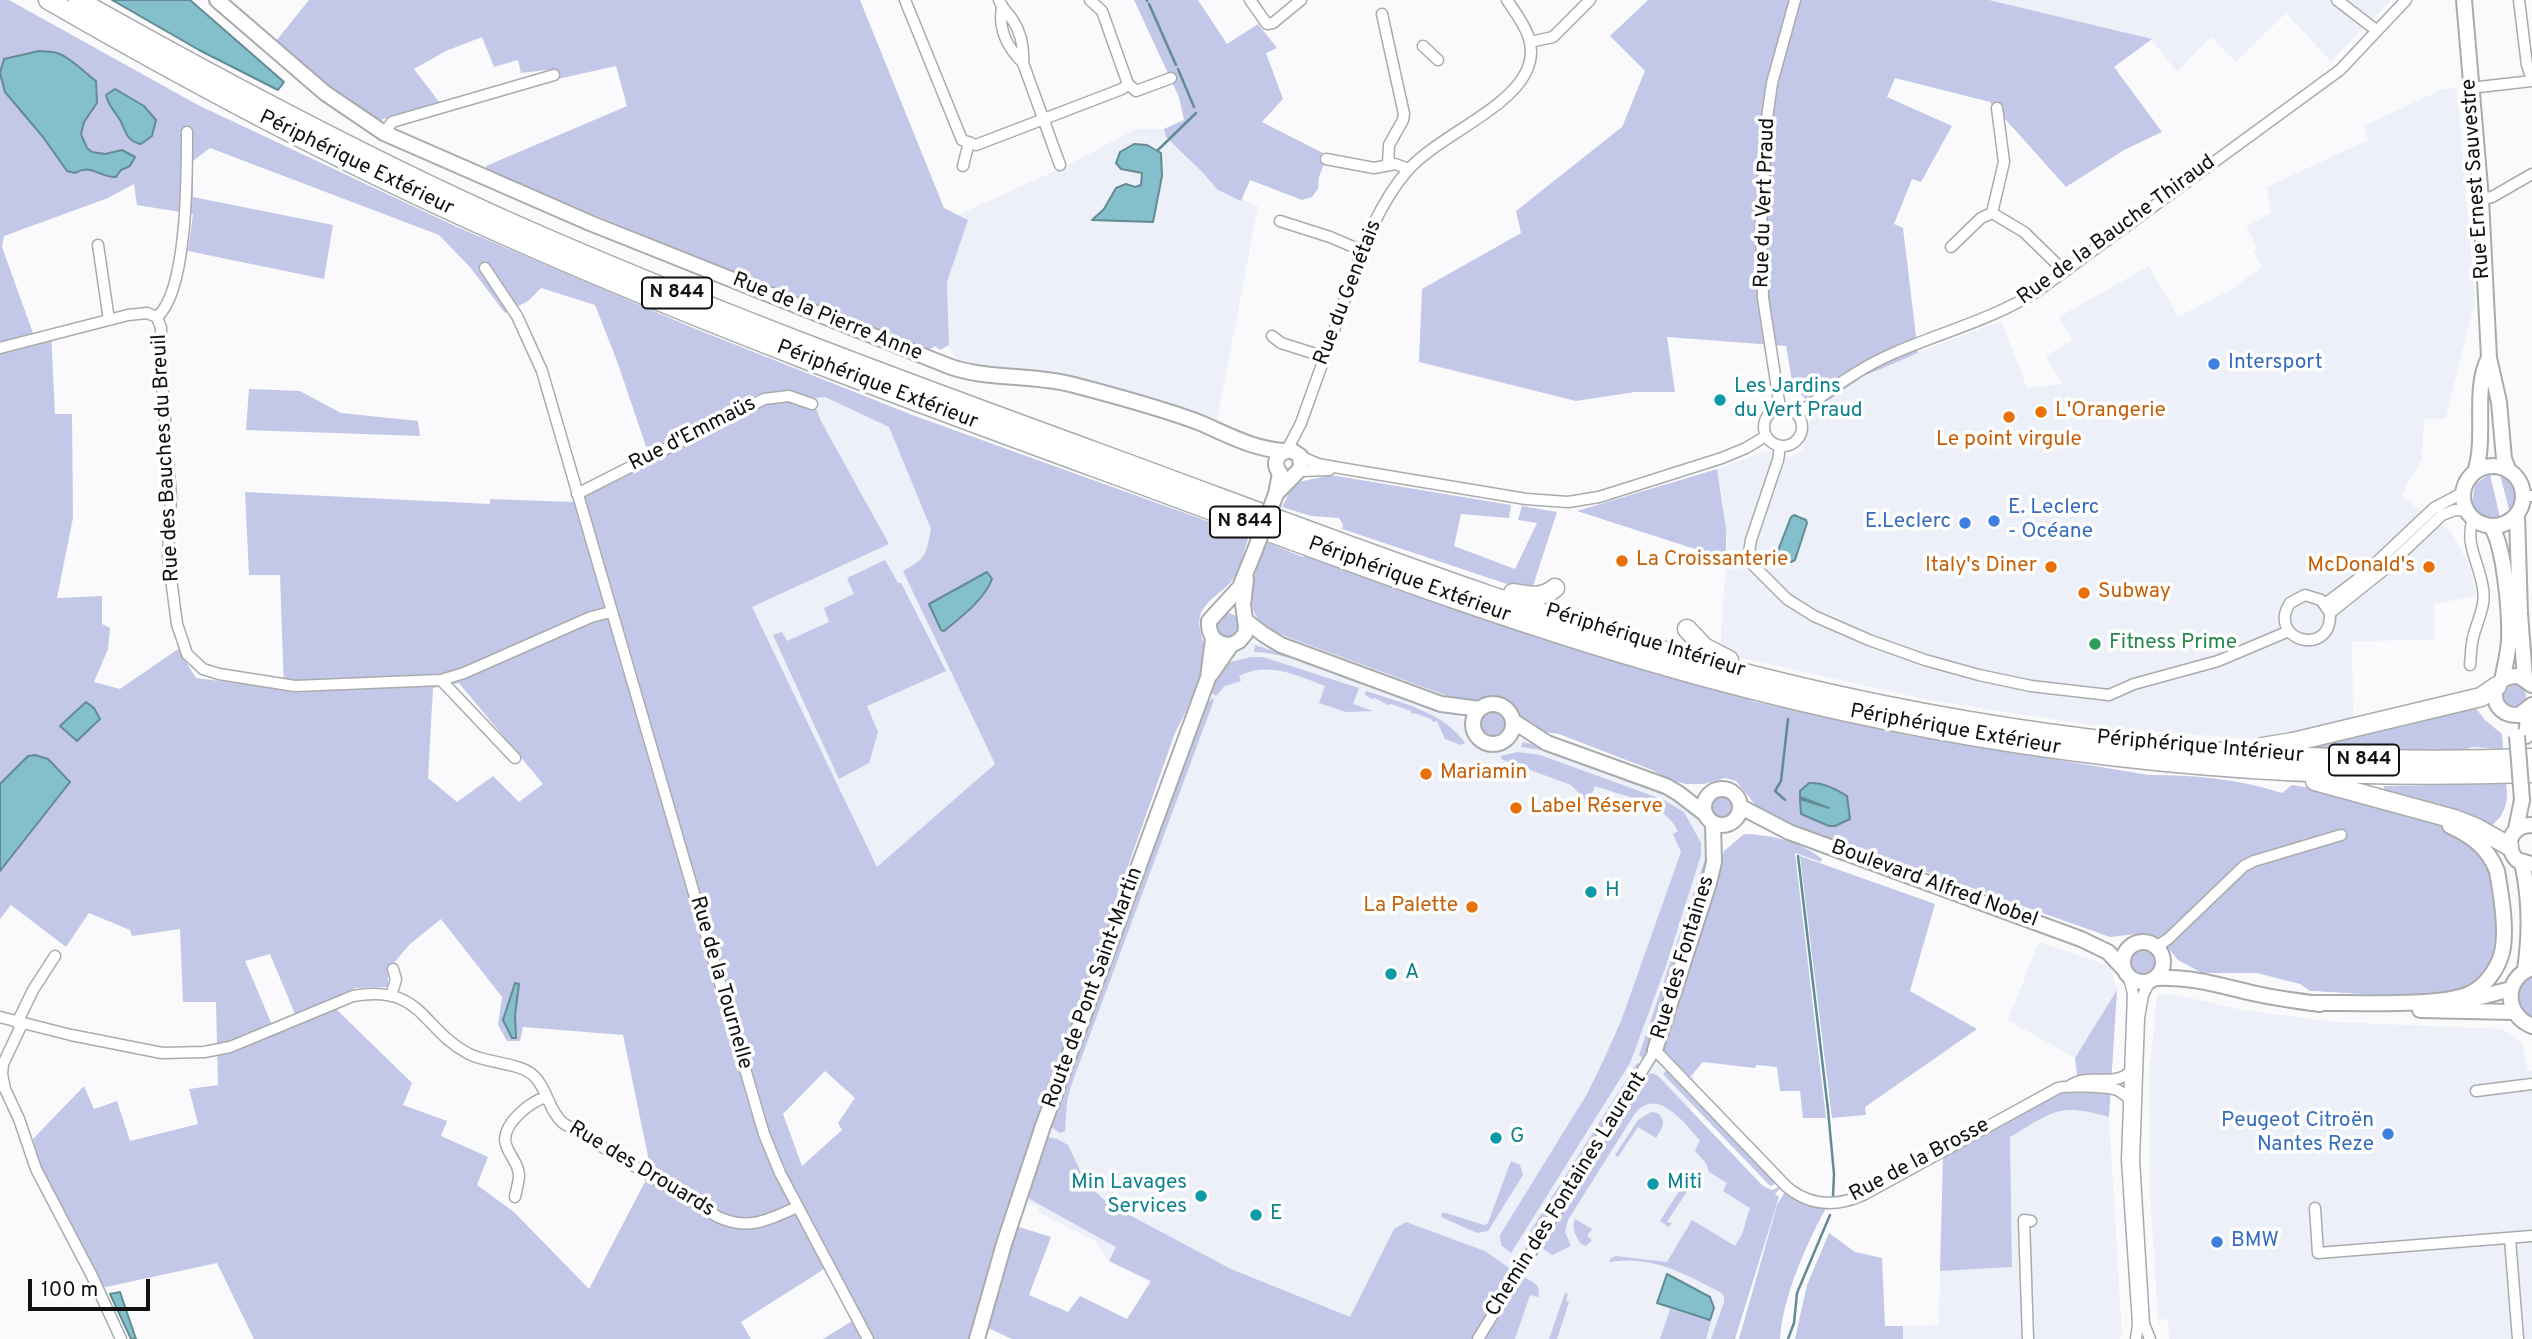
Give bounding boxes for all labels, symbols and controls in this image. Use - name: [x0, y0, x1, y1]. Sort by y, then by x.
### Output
- street label: Rue Ernest Sauvestre: [2457, 78, 2497, 280]
- street label: Périphérique Extérieur: [255, 106, 457, 222]
- street label: Rue du Vert Praud: [1750, 117, 1782, 289]
- street label: Rue de la Bauche Thiraud: [2013, 151, 2221, 311]
- street label: Rue du Genétais: [1310, 217, 1388, 369]
- street label: Rue de la Pierre Anne: [728, 268, 926, 368]
- road number: N 844: [642, 278, 712, 308]
- street label: Rue des Bauches du Breuil: [148, 333, 186, 583]
- street label: Périphérique Extérieur: [773, 336, 981, 436]
- place label: Intersport: [2228, 351, 2323, 377]
- marker: Intersport: [2206, 356, 2222, 372]
- place label: Les Jardins du Vert Praud: [1734, 375, 1863, 425]
- street label: Rue d'Emmaüs: [625, 392, 761, 478]
- marker: Les Jardins du Vert Praud: [1712, 392, 1728, 408]
- place label: L'Orangerie: [2055, 399, 2166, 425]
- marker: L'Orangerie: [2033, 404, 2049, 420]
- marker: Le point virgule: [2001, 409, 2017, 425]
- place label: Le point virgule: [1936, 428, 2082, 454]
- place label: E. Leclerc - Océane: [2008, 496, 2099, 546]
- road number: N 844: [1210, 506, 1280, 538]
- place label: E.Leclerc: [1865, 510, 1951, 536]
- marker: E. Leclerc - Océane: [1986, 513, 2002, 529]
- marker: E.Leclerc: [1957, 515, 1973, 531]
- street label: Périphérique Extérieur: [1304, 533, 1514, 629]
- place label: La Croissanterie: [1636, 548, 1788, 574]
- marker: La Croissanterie: [1614, 553, 1630, 569]
- place label: Italy's Diner: [1925, 554, 2037, 580]
- place label: McDonald's: [2307, 554, 2415, 580]
- marker: Italy's Diner: [2043, 559, 2059, 575]
- marker: McDonald's: [2421, 559, 2437, 575]
- place label: Subway: [2098, 580, 2171, 606]
- marker: Subway: [2076, 585, 2092, 601]
- street label: Périphérique Intérieur: [1542, 600, 1748, 684]
- place label: Fitness Prime: [2109, 631, 2237, 657]
- marker: Fitness Prime: [2087, 636, 2103, 652]
- street label: Périphérique Extérieur: [1848, 700, 2062, 762]
- street label: Périphérique Intérieur: [2095, 726, 2305, 770]
- road number: N 844: [2329, 744, 2399, 776]
- place label: Mariamin: [1440, 761, 1527, 787]
- marker: Mariamin: [1418, 766, 1434, 782]
- place label: Label Réserve: [1530, 795, 1663, 821]
- marker: Label Réserve: [1508, 800, 1524, 816]
- street label: Boulevard Alfred Nobel: [1827, 836, 2041, 934]
- street label: Route de Pont Saint-Martin: [1039, 864, 1149, 1112]
- street label: Rue des Fontaines: [1647, 873, 1721, 1043]
- place label: H: [1605, 879, 1620, 905]
- marker: H: [1583, 884, 1599, 900]
- street label: Rue de la Tournelle: [683, 894, 757, 1072]
- place label: La Palette: [1363, 894, 1458, 920]
- marker: La Palette: [1464, 899, 1480, 915]
- place label: A: [1405, 961, 1419, 987]
- marker: A: [1383, 966, 1399, 982]
- street label: Chemin des Fontaines Laurent: [1481, 1068, 1653, 1322]
- place label: Peugeot Citroën Nantes Reze: [2221, 1109, 2374, 1159]
- street label: Rue de la Brosse: [1846, 1114, 1994, 1208]
- street label: Rue des Drouards: [564, 1117, 718, 1223]
- place label: G: [1510, 1125, 1524, 1151]
- marker: Peugeot Citroën Nantes Reze: [2380, 1126, 2396, 1142]
- marker: G: [1488, 1130, 1504, 1146]
- place label: Min Lavages Services: [1071, 1171, 1187, 1221]
- place label: Miti: [1667, 1171, 1702, 1197]
- marker: Miti: [1645, 1176, 1661, 1192]
- marker: Min Lavages Services: [1193, 1188, 1209, 1204]
- place label: E: [1270, 1202, 1283, 1228]
- marker: E: [1248, 1207, 1264, 1223]
- place label: BMW: [2231, 1229, 2279, 1255]
- marker: BMW: [2209, 1234, 2225, 1250]
- scale bar: [32, 1266, 154, 1310]
- text: 100 m: [41, 1277, 98, 1304]

